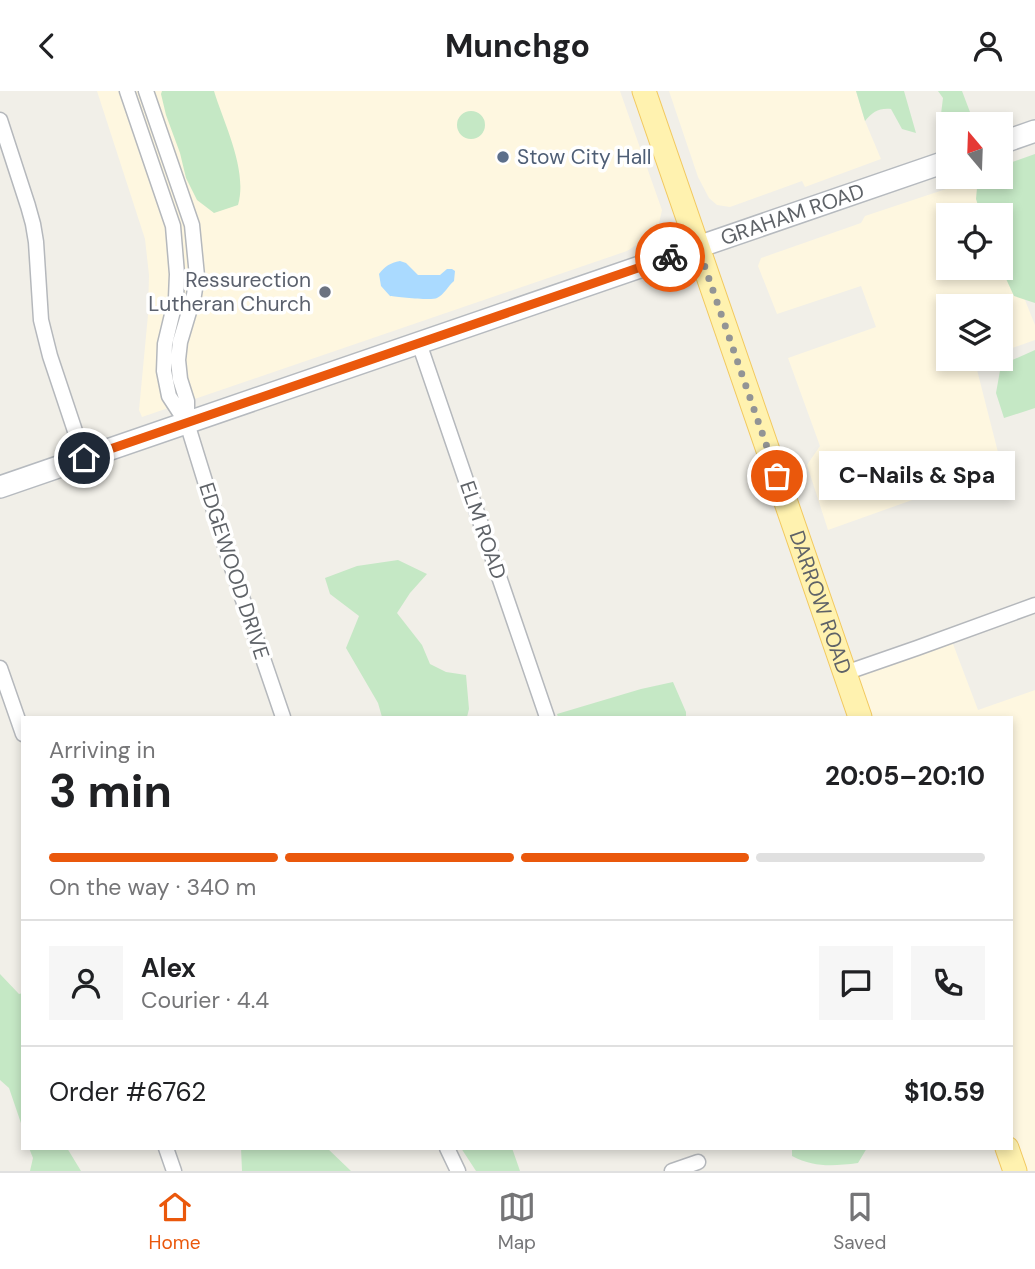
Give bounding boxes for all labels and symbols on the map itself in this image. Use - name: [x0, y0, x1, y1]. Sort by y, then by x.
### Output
- north arrow: [936, 112, 1013, 189]
- place label: Stow City Hall: [517, 143, 651, 171]
- marker: Stow City Hall: [495, 149, 511, 165]
- street label: GRAHAM ROAD: [717, 177, 868, 252]
- courier: [635, 222, 705, 292]
- place label: Ressurection Lutheran Church: [148, 266, 311, 318]
- marker: Ressurection Lutheran Church: [317, 284, 333, 300]
- pin: [54, 428, 114, 488]
- pin: [747, 446, 807, 506]
- callout: C-Nails & Spa: [819, 451, 1015, 501]
- street label: ELM ROAD: [453, 477, 513, 583]
- street label: EDGEWOOD DRIVE: [192, 479, 276, 663]
- street label: DARROW ROAD: [783, 527, 858, 678]

